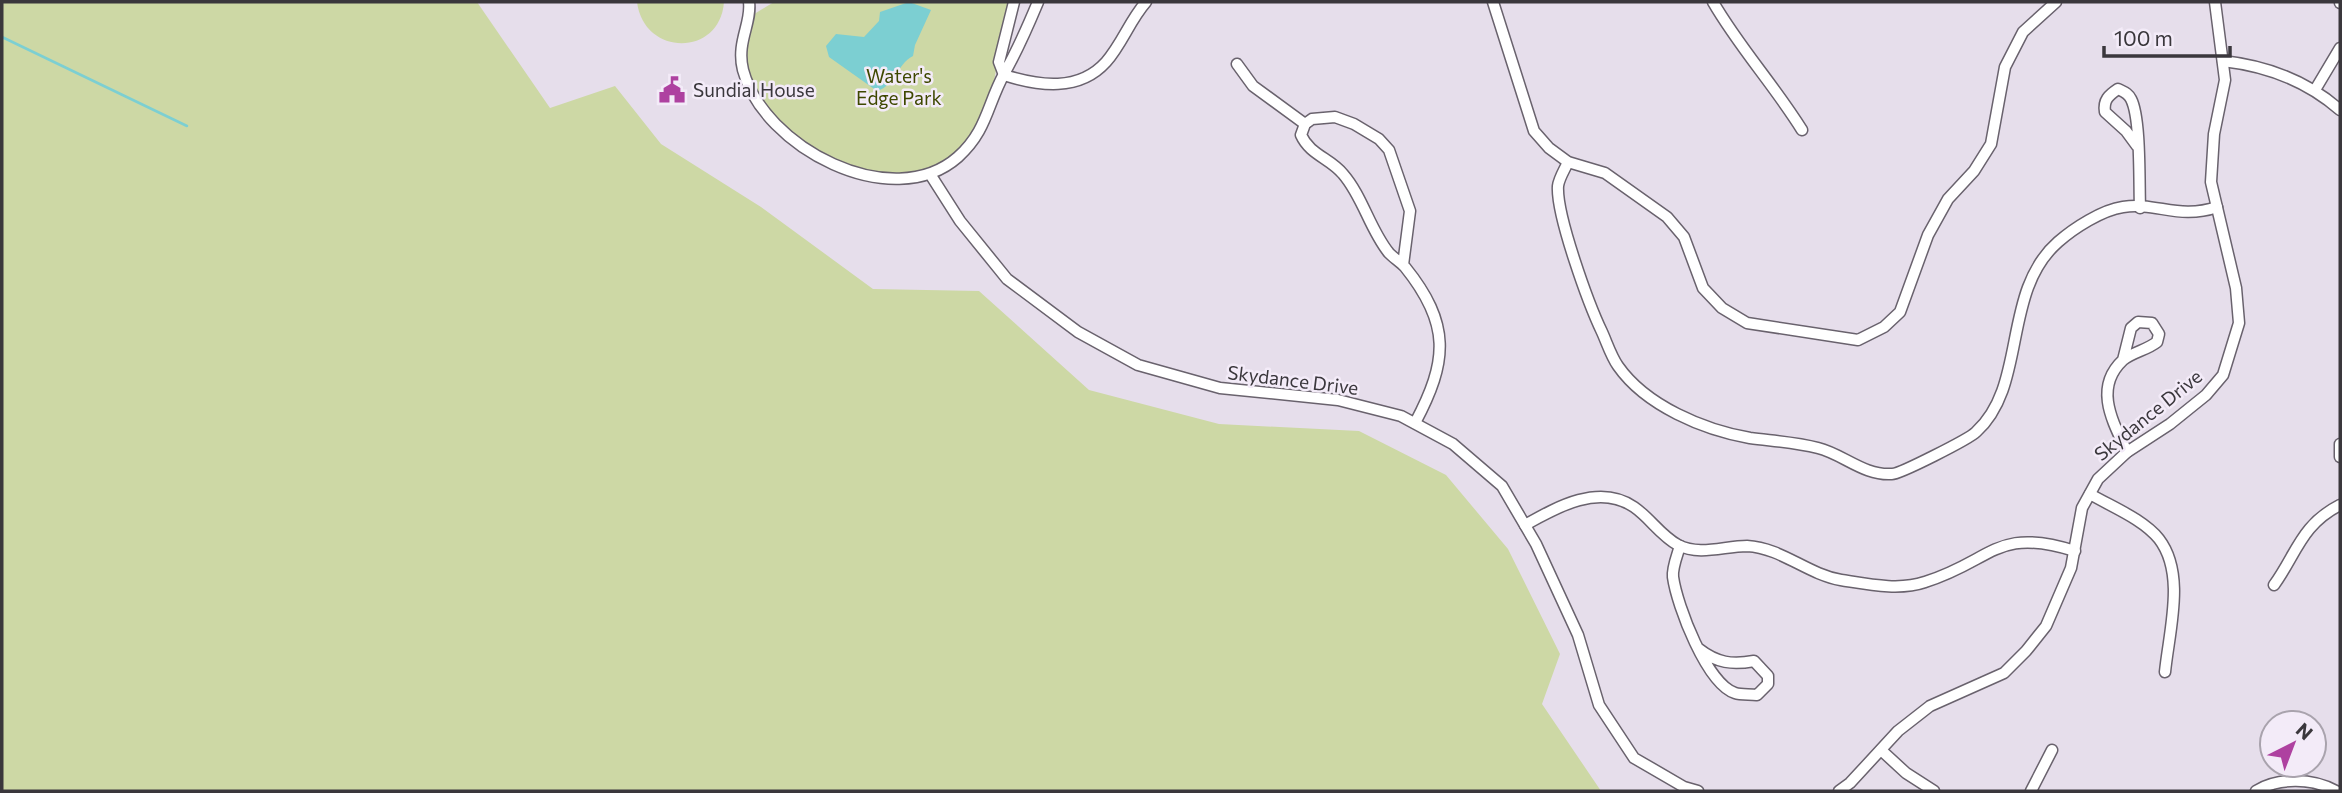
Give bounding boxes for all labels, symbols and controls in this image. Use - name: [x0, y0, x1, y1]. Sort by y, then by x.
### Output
- scale bar: [2104, 14, 2230, 58]
- text: 100 m: [2114, 25, 2173, 50]
- park label: Water's Edge Park: [856, 64, 942, 109]
- public building icon: Sundial House: [657, 75, 687, 105]
- place label: Sundial House: [693, 78, 815, 101]
- street label: Skydance Drive: [1226, 360, 1360, 399]
- street label: Skydance Drive: [2089, 364, 2206, 465]
- north arrow: [2258, 709, 2328, 779]
- text: N: [2292, 718, 2318, 744]

